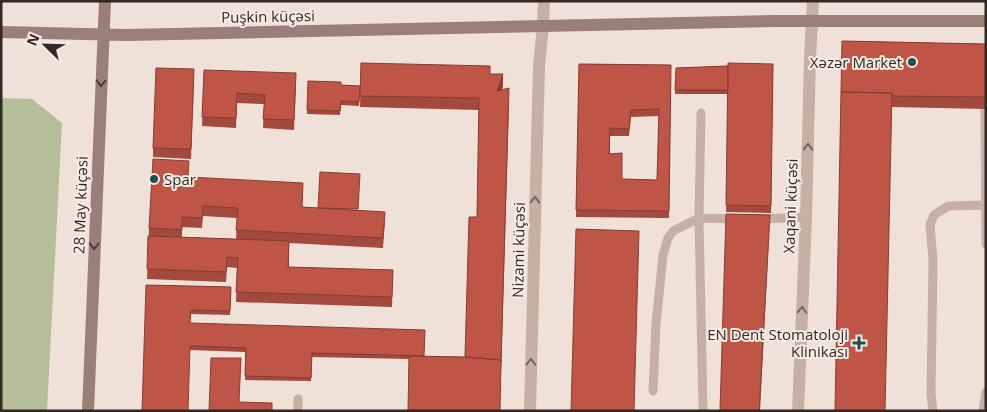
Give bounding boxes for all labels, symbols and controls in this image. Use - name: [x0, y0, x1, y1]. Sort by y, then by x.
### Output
- street label: Puşkin küçəsi: [221, 5, 315, 27]
- north arrow: [20, 20, 70, 70]
- text: N: [22, 31, 44, 49]
- place label: Xəzər Market: [810, 52, 902, 72]
- marker: Xəzər Market: [906, 56, 918, 68]
- one-way arrow: [95, 79, 106, 87]
- one-way arrow: [803, 143, 813, 150]
- street label: 28 May küçəsi: [68, 156, 92, 254]
- street label: Xaqani küçəsi: [778, 158, 802, 254]
- place label: Spar: [164, 169, 196, 189]
- marker: Spar: [148, 173, 160, 185]
- one-way arrow: [530, 195, 541, 203]
- street label: Nizami küçəsi: [507, 202, 529, 298]
- one-way arrow: [89, 242, 100, 250]
- one-way arrow: [797, 305, 808, 313]
- place label: EN Dent Stomatoloji Klinikası: [707, 324, 848, 361]
- marker: EN Dent Stomatoloji Klinikası: [852, 336, 866, 350]
- one-way arrow: [526, 358, 537, 366]

